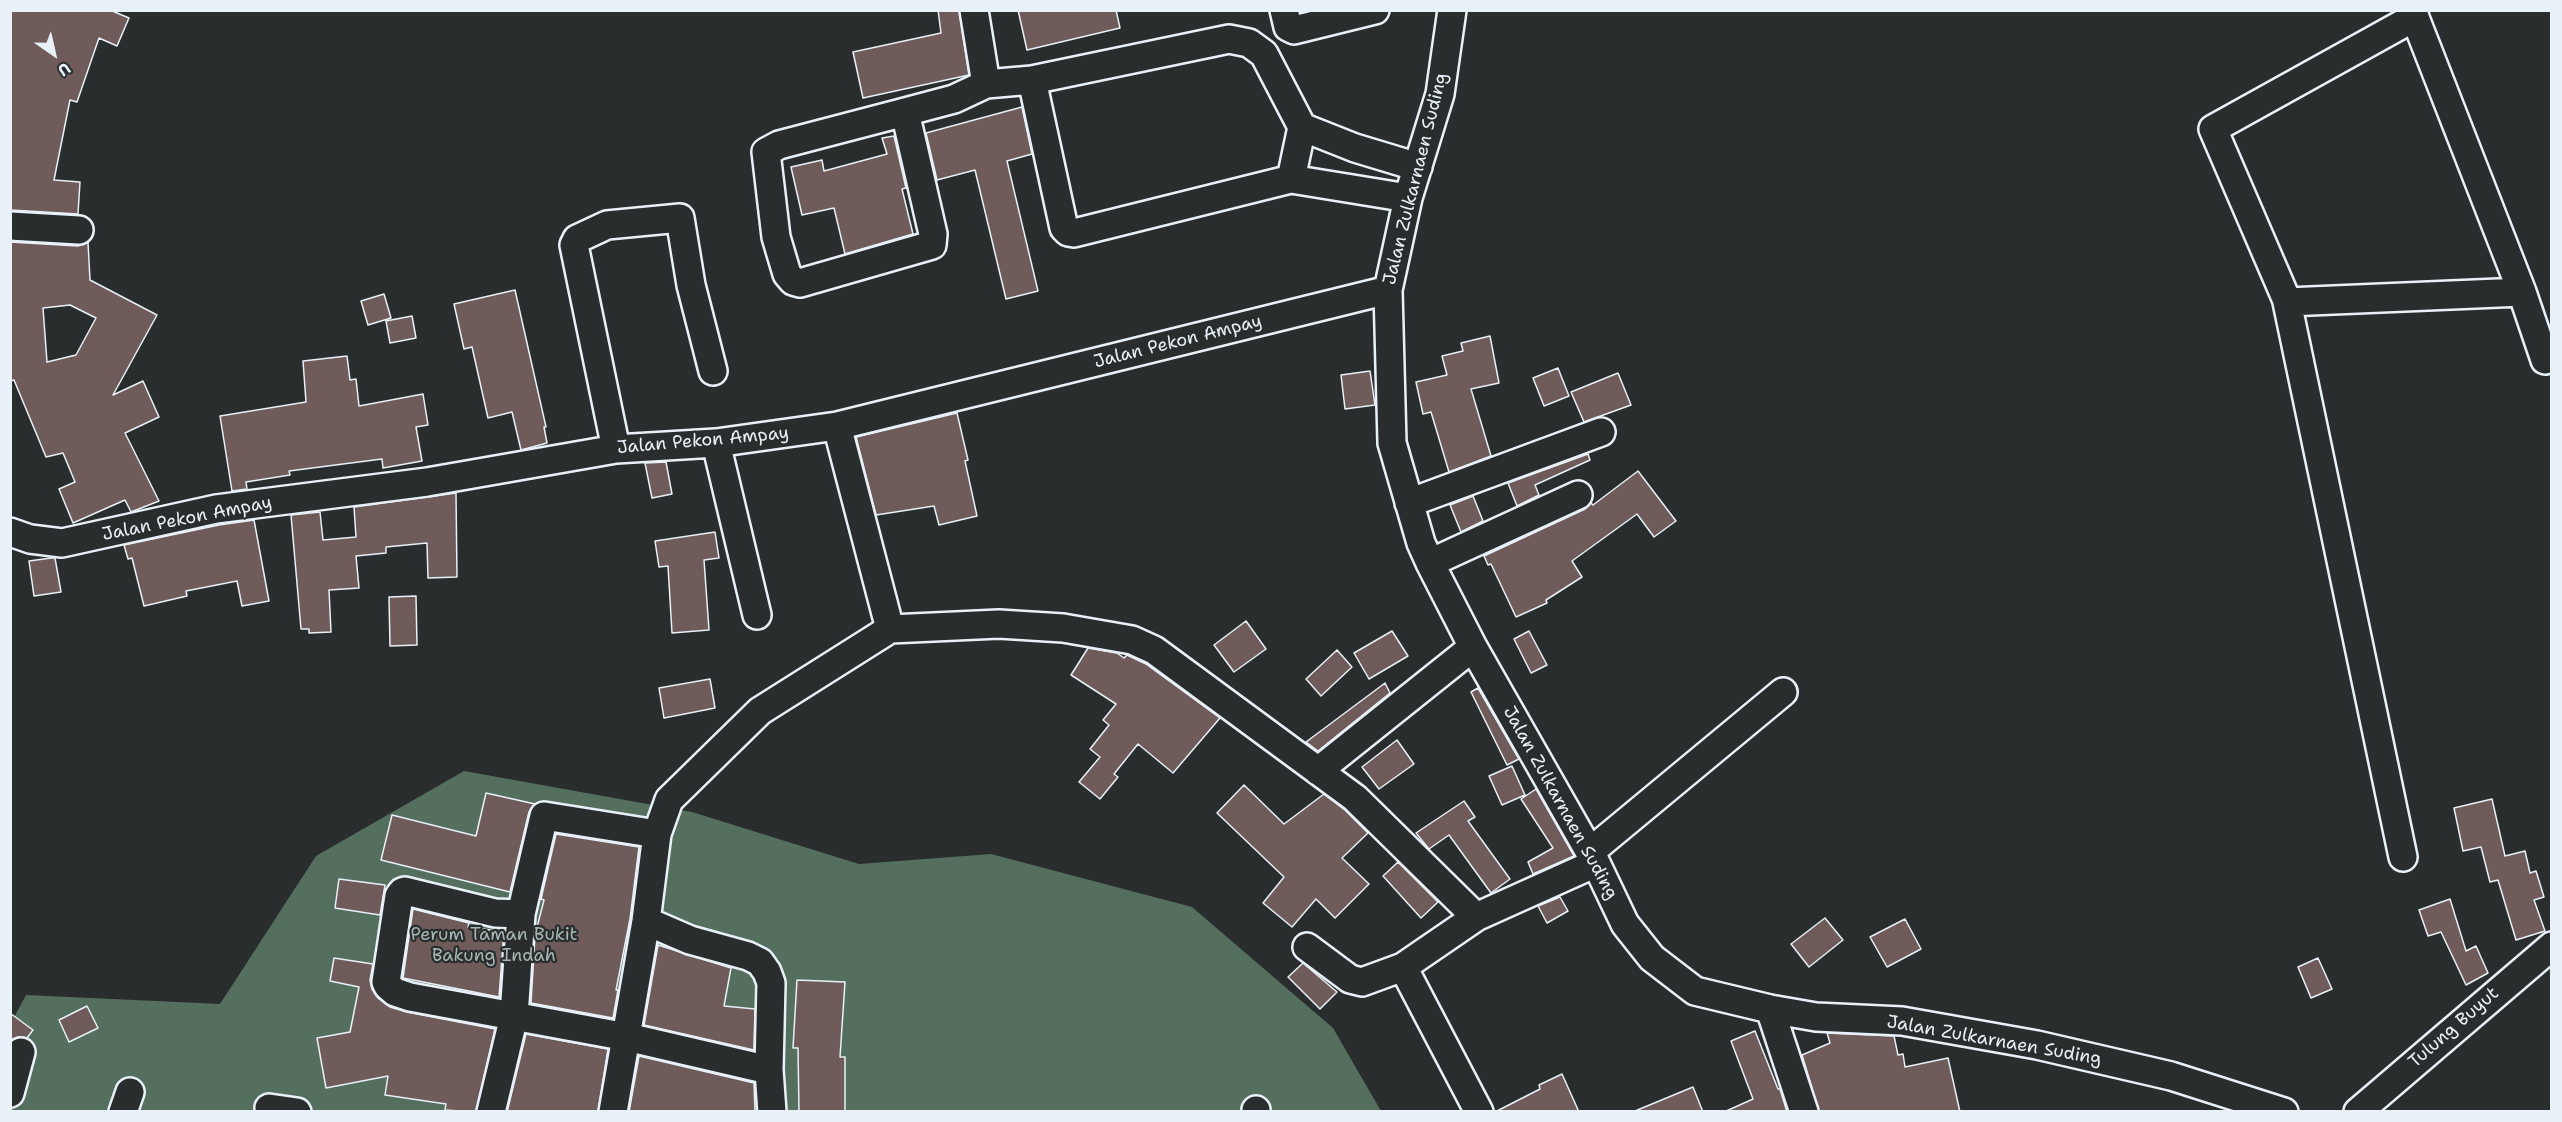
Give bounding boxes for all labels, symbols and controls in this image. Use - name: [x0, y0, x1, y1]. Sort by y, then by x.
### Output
- north arrow: [24, 24, 84, 84]
- text: U: [54, 58, 75, 81]
- street label: Jalan Zulkarnaen Suding: [1379, 71, 1453, 287]
- street label: Jalan Pekon Ampay: [1092, 311, 1264, 373]
- street label: Jalan Pekon Ampay: [616, 423, 790, 459]
- street label: Jalan Pekon Ampay: [100, 492, 274, 546]
- street label: Jalan Zulkarnaen Suding: [1498, 703, 1622, 903]
- park label: Perum Taman Bukit Bakung Indah: [411, 924, 577, 966]
- street label: Tulung Buyut: [2404, 983, 2504, 1073]
- street label: Jalan Zulkarnaen Suding: [1885, 1011, 2103, 1071]

